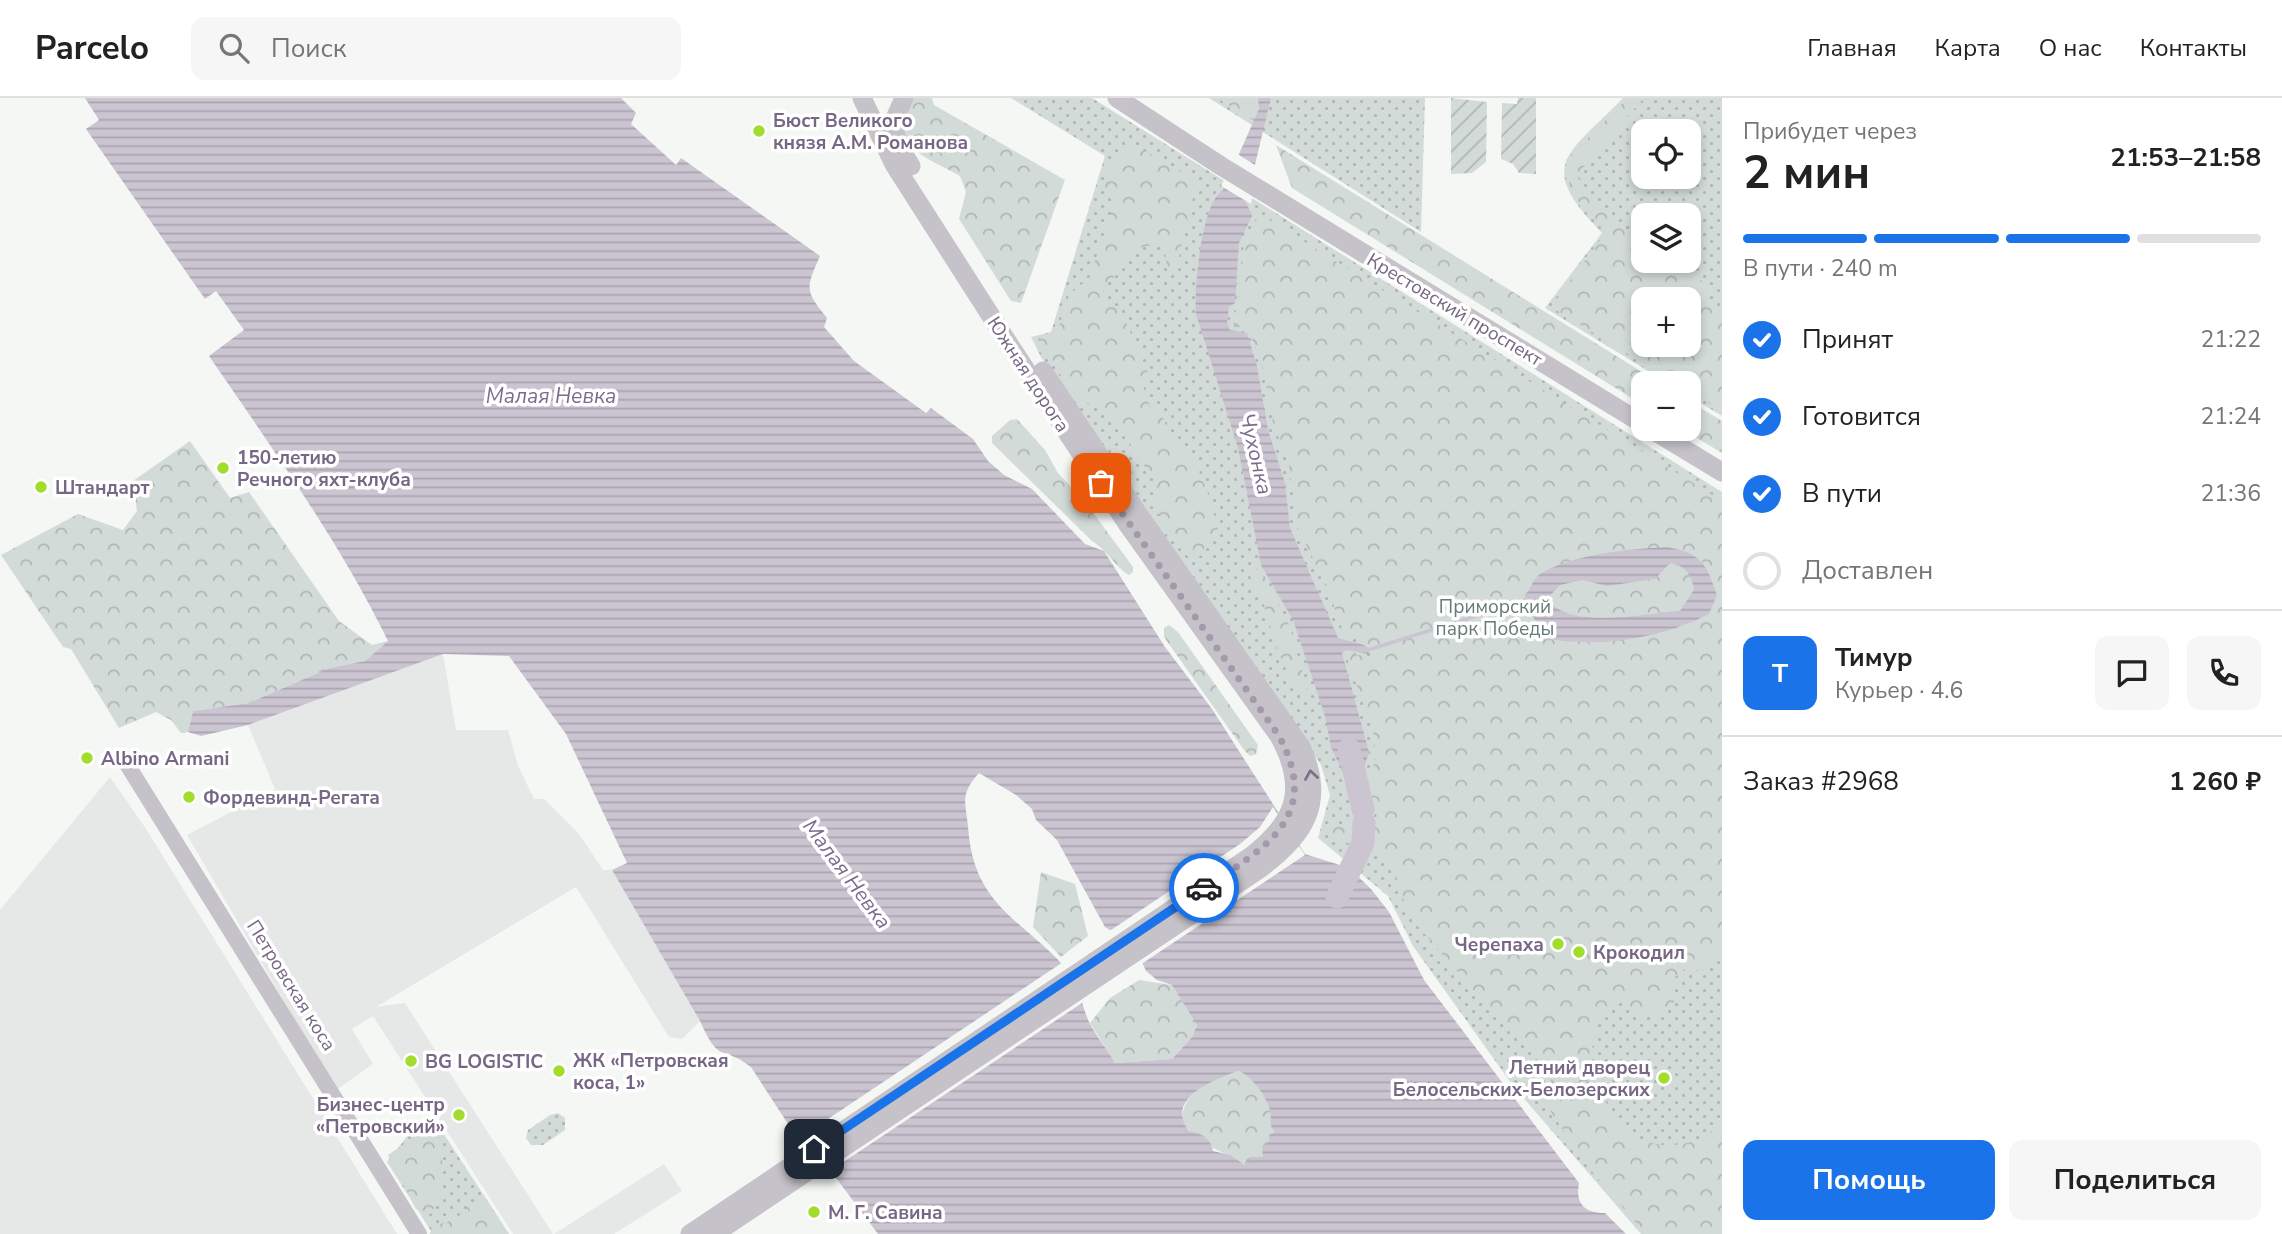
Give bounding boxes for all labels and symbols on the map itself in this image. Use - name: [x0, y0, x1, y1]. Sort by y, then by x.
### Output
- place label: Бюст Великого князя А.М. Романова: [773, 108, 968, 156]
- marker: Бюст Великого князя А.М. Романова: [751, 123, 767, 139]
- street label: Крестовский проспект: [1362, 247, 1547, 373]
- street label: Южная дорога: [981, 312, 1075, 437]
- water label: Малая Невка: [486, 382, 616, 410]
- water label: Чухонка: [1233, 411, 1279, 497]
- place label: 150-летию Речного яхт-клуба: [237, 445, 411, 493]
- pin: [1071, 453, 1131, 513]
- marker: 150-летию Речного яхт-клуба: [215, 460, 231, 476]
- place label: Штандарт: [55, 475, 150, 501]
- marker: Штандарт: [33, 479, 49, 495]
- park label: Приморский парк Победы: [1436, 594, 1554, 642]
- place label: Albino Armani: [101, 746, 229, 772]
- marker: Albino Armani: [79, 750, 95, 766]
- one-way arrow: [1304, 769, 1319, 781]
- place label: Фордевинд-Регата: [203, 785, 380, 811]
- marker: Фордевинд-Регата: [181, 789, 197, 805]
- water label: Малая Невка: [797, 813, 897, 935]
- courier: [1169, 853, 1239, 923]
- street label: Петровская коса: [240, 915, 342, 1056]
- place label: Черепаха: [1455, 932, 1544, 958]
- marker: Черепаха: [1550, 936, 1566, 952]
- place label: Крокодил: [1593, 940, 1685, 966]
- marker: Крокодил: [1571, 944, 1587, 960]
- place label: ЖК «Петровская коса, 1»: [573, 1048, 729, 1096]
- place label: BG LOGISTIC: [425, 1049, 543, 1075]
- marker: BG LOGISTIC: [403, 1053, 419, 1069]
- place label: Летний дворец Белосельских-Белозерских: [1393, 1055, 1650, 1103]
- marker: ЖК «Петровская коса, 1»: [551, 1063, 567, 1079]
- marker: Летний дворец Белосельских-Белозерских: [1656, 1070, 1672, 1086]
- place label: Бизнес-центр «Петровский»: [316, 1092, 445, 1140]
- marker: Бизнес-центр «Петровский»: [451, 1107, 467, 1123]
- pin: [784, 1119, 844, 1179]
- place label: М. Г. Савина: [828, 1200, 943, 1226]
- marker: М. Г. Савина: [806, 1204, 822, 1220]

